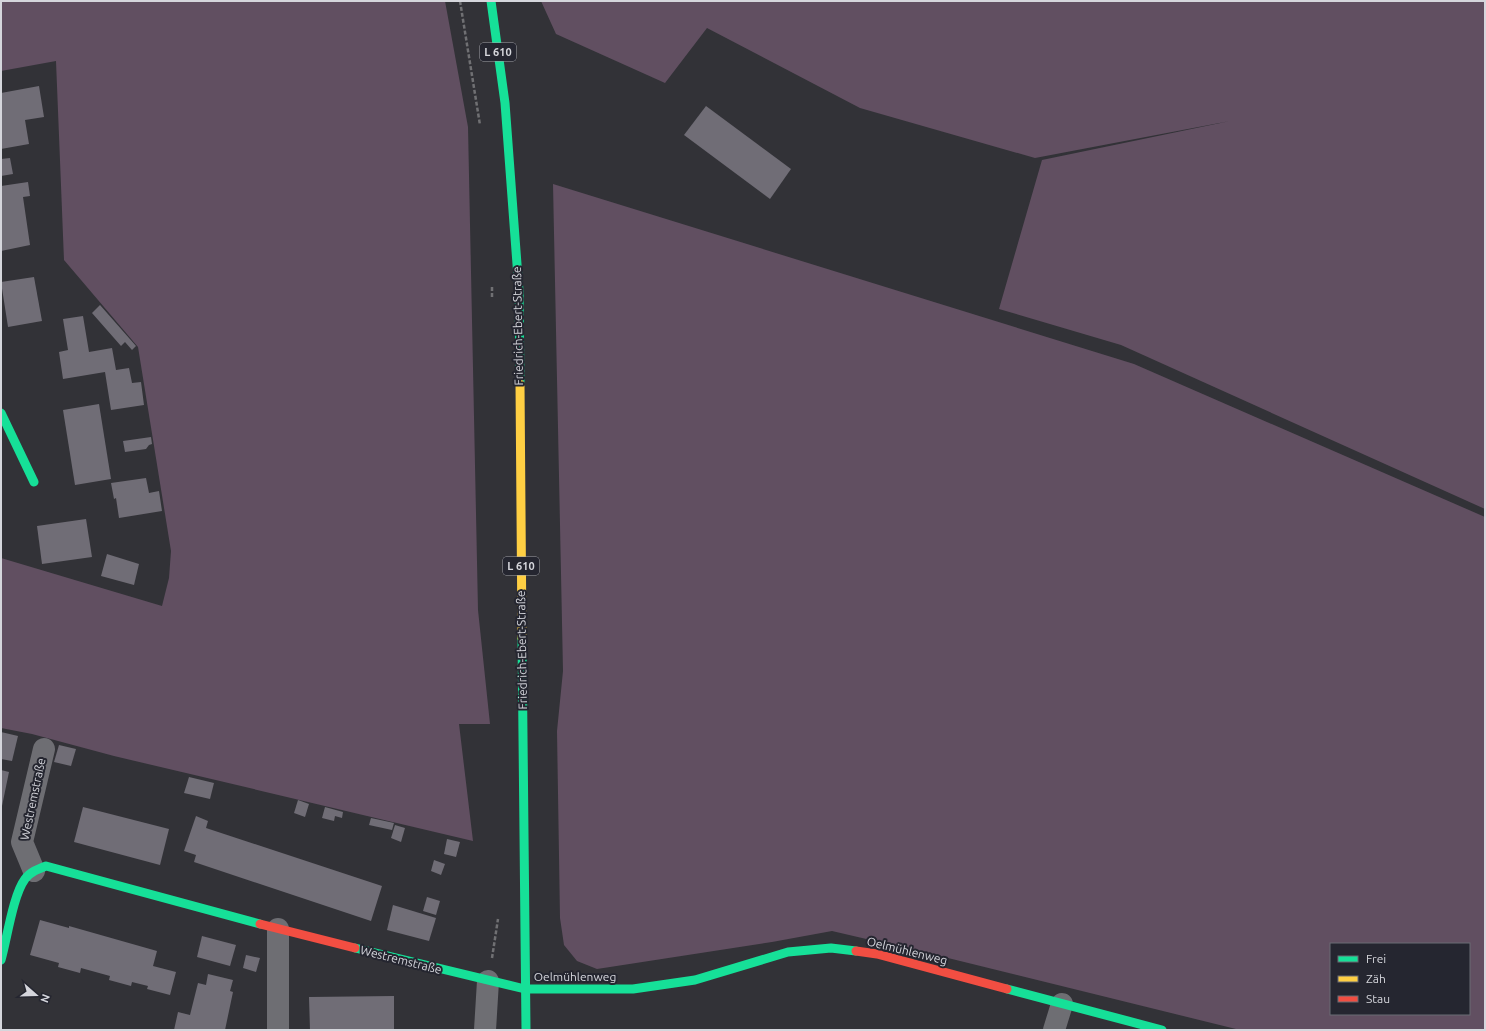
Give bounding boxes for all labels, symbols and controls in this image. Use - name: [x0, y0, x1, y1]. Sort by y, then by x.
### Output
- road number: L 610: [480, 43, 516, 61]
- street label: Friedrich-Ebert-Straße: [510, 266, 525, 386]
- road number: L 610: [503, 557, 539, 575]
- street label: Friedrich-Ebert-Straße: [514, 590, 529, 710]
- street label: Westremstraße: [17, 757, 48, 841]
- street label: Oelmühlenweg: [865, 934, 949, 967]
- street label: Westremstraße: [359, 943, 443, 976]
- legend: [1330, 943, 1470, 1015]
- text: Frei: [1366, 952, 1386, 965]
- street label: Oelmühlenweg: [534, 970, 616, 983]
- text: Zäh: [1366, 972, 1386, 985]
- north arrow: [16, 975, 56, 1015]
- text: Stau: [1366, 992, 1390, 1005]
- text: N: [38, 993, 52, 1004]

